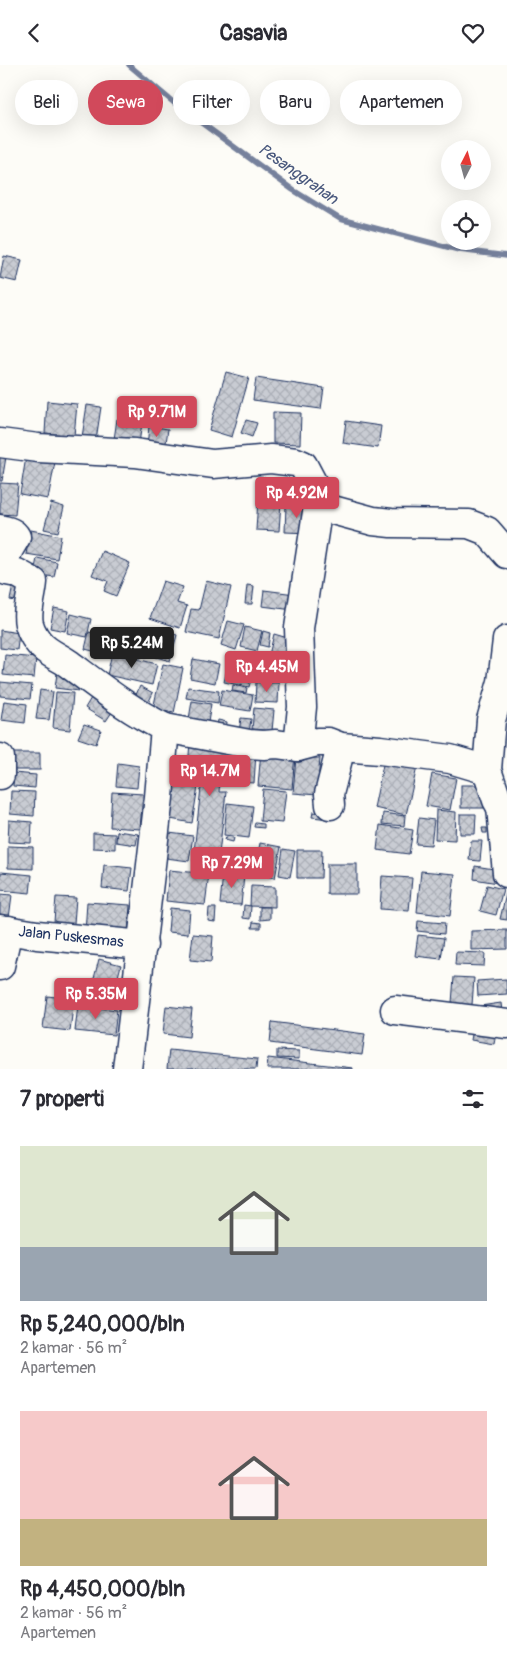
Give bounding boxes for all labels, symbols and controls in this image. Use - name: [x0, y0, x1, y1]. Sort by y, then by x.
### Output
- icon: back: [20, 19, 48, 47]
- text: Casavia: [220, 19, 287, 47]
- icon: heart: [459, 19, 487, 47]
- chip: Beli: [15, 80, 78, 125]
- chip: Sewa: [88, 80, 163, 125]
- chip: Filter: [173, 80, 250, 125]
- chip: Baru: [260, 80, 330, 125]
- chip: Apartemen: [340, 80, 462, 125]
- water label: Pesanggrahan: [254, 139, 342, 209]
- north arrow: [441, 140, 491, 190]
- map controls: [441, 140, 491, 250]
- button: locate: [441, 200, 491, 250]
- pin: Rp 9.71M: [105, 395, 209, 438]
- text: Rp 9.71M: [128, 402, 186, 422]
- pin: Rp 4.92M: [245, 477, 349, 519]
- text: Rp 4.92M: [266, 483, 328, 503]
- pin: Rp 5.24M: [80, 627, 184, 669]
- text: Rp 5.24M: [101, 633, 163, 653]
- pin: Rp 4.45M: [215, 651, 319, 693]
- text: Rp 4.45M: [236, 657, 298, 677]
- pin: Rp 14.7M: [158, 755, 262, 797]
- text: Rp 14.7M: [180, 761, 240, 781]
- pin: Rp 7.29M: [180, 847, 284, 889]
- text: Rp 7.29M: [202, 853, 262, 873]
- street label: Jalan Puskesmas: [17, 922, 125, 952]
- pin: Rp 5.35M: [44, 977, 148, 1020]
- text: Rp 5.35M: [65, 984, 127, 1004]
- icon: filters: [459, 1085, 487, 1113]
- text: 7 properti: [20, 1086, 104, 1113]
- icon: home: [209, 1178, 299, 1268]
- text: Rp 5,240,000/bln: [20, 1311, 185, 1338]
- text: 2 kamar · 56 m²: [20, 1338, 127, 1358]
- text: Apartemen: [20, 1358, 96, 1378]
- icon: home: [209, 1443, 299, 1533]
- text: Rp 4,450,000/bln: [20, 1576, 185, 1603]
- text: 2 kamar · 56 m²: [20, 1603, 127, 1623]
- text: Apartemen: [20, 1623, 96, 1643]

